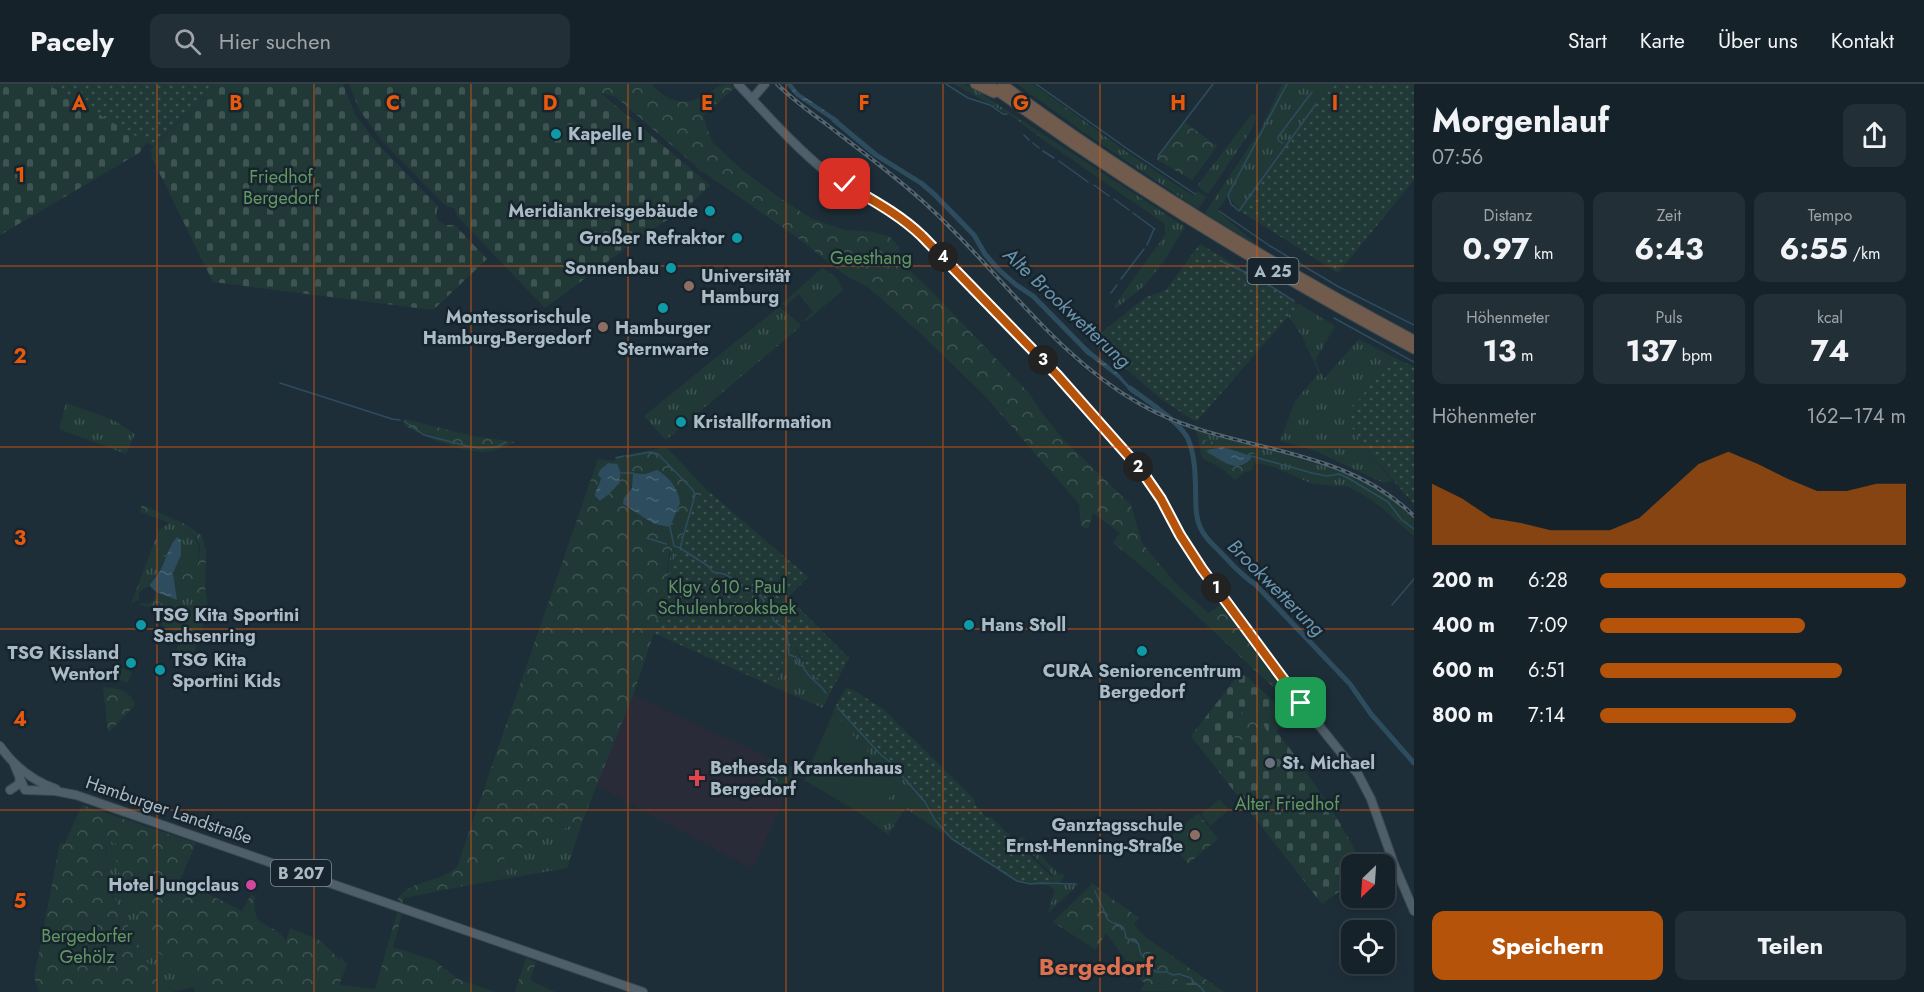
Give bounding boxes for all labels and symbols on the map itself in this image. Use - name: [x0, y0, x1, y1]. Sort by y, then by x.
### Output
- text: A: [71, 89, 87, 118]
- text: B: [229, 89, 243, 118]
- text: C: [386, 89, 400, 118]
- text: D: [543, 89, 557, 118]
- text: E: [701, 89, 713, 118]
- text: F: [858, 89, 870, 118]
- text: G: [1013, 89, 1029, 118]
- text: H: [1170, 89, 1186, 118]
- text: I: [1332, 89, 1338, 118]
- place label: Kapelle I: [568, 121, 643, 147]
- marker: Kapelle I: [549, 127, 563, 141]
- pin: [819, 158, 870, 209]
- text: 1: [15, 161, 25, 190]
- park label: Friedhof Bergedorf: [243, 164, 320, 211]
- place label: Meridiankreisgebäude: [508, 198, 698, 224]
- marker: Meridiankreisgebäude: [703, 204, 717, 218]
- place label: Großer Refraktor: [579, 225, 726, 251]
- marker: Großer Refraktor: [730, 231, 744, 245]
- water label: Alte Brookwetterung: [996, 240, 1137, 375]
- pin: 4: [928, 242, 958, 272]
- park label: Geesthang: [830, 245, 912, 271]
- place label: Sonnenbau: [565, 255, 659, 281]
- road number: A 25: [1248, 258, 1298, 284]
- marker: Sonnenbau: [664, 261, 678, 275]
- place label: Universität Hamburg: [701, 263, 791, 310]
- marker: Universität Hamburg: [682, 279, 696, 293]
- marker: Hamburger Sternwarte: [656, 301, 670, 315]
- place label: Montessorischule Hamburg-Bergedorf: [423, 304, 592, 351]
- place label: Hamburger Sternwarte: [615, 315, 712, 362]
- marker: Montessorischule Hamburg-Bergedorf: [596, 320, 610, 334]
- text: 2: [13, 342, 27, 371]
- pin: 3: [1028, 345, 1058, 375]
- place label: Kristallformation: [693, 409, 832, 435]
- marker: Kristallformation: [674, 415, 688, 429]
- pin: 2: [1123, 452, 1153, 482]
- text: 3: [14, 524, 26, 553]
- water label: Brookwetterung: [1221, 533, 1331, 643]
- pin: 1: [1201, 573, 1231, 603]
- park label: Klgv. 610 - Paul Schulenbrooksbek: [658, 574, 796, 621]
- place label: TSG Kita Sportini Sachsenring: [153, 602, 299, 649]
- place label: Hans Stoll: [981, 612, 1066, 638]
- marker: TSG Kita Sportini Sachsenring: [134, 618, 148, 632]
- marker: Hans Stoll: [962, 618, 976, 632]
- place label: TSG Kissland Wentorf: [8, 640, 120, 687]
- marker: CURA Seniorencentrum Bergedorf: [1135, 644, 1149, 658]
- place label: TSG Kita Sportini Kids: [172, 647, 281, 694]
- marker: TSG Kissland Wentorf: [124, 656, 138, 670]
- place label: CURA Seniorencentrum Bergedorf: [1043, 658, 1241, 705]
- marker: TSG Kita Sportini Kids: [153, 663, 167, 677]
- pin: [1275, 677, 1326, 728]
- text: 4: [13, 705, 27, 734]
- place label: St. Michael: [1282, 750, 1375, 776]
- place label: Bethesda Krankenhaus Bergedorf: [710, 755, 902, 802]
- marker: St. Michael: [1263, 756, 1277, 770]
- street label: Hamburger Landstraße: [82, 769, 256, 851]
- marker: Bethesda Krankenhaus Bergedorf: [688, 769, 706, 787]
- park label: Alter Friedhof: [1235, 791, 1340, 817]
- place label: Ganztagsschule Ernst-Henning-Straße: [1006, 812, 1183, 859]
- marker: Ganztagsschule Ernst-Henning-Straße: [1188, 828, 1202, 842]
- north arrow: [1341, 854, 1395, 908]
- road number: B 207: [271, 860, 331, 886]
- place label: Hotel Jungclaus: [108, 872, 239, 898]
- marker: Hotel Jungclaus: [244, 878, 258, 892]
- text: 5: [14, 887, 27, 916]
- park label: Bergedorfer Gehölz: [41, 923, 134, 970]
- district label: Bergedorf: [1039, 949, 1155, 984]

